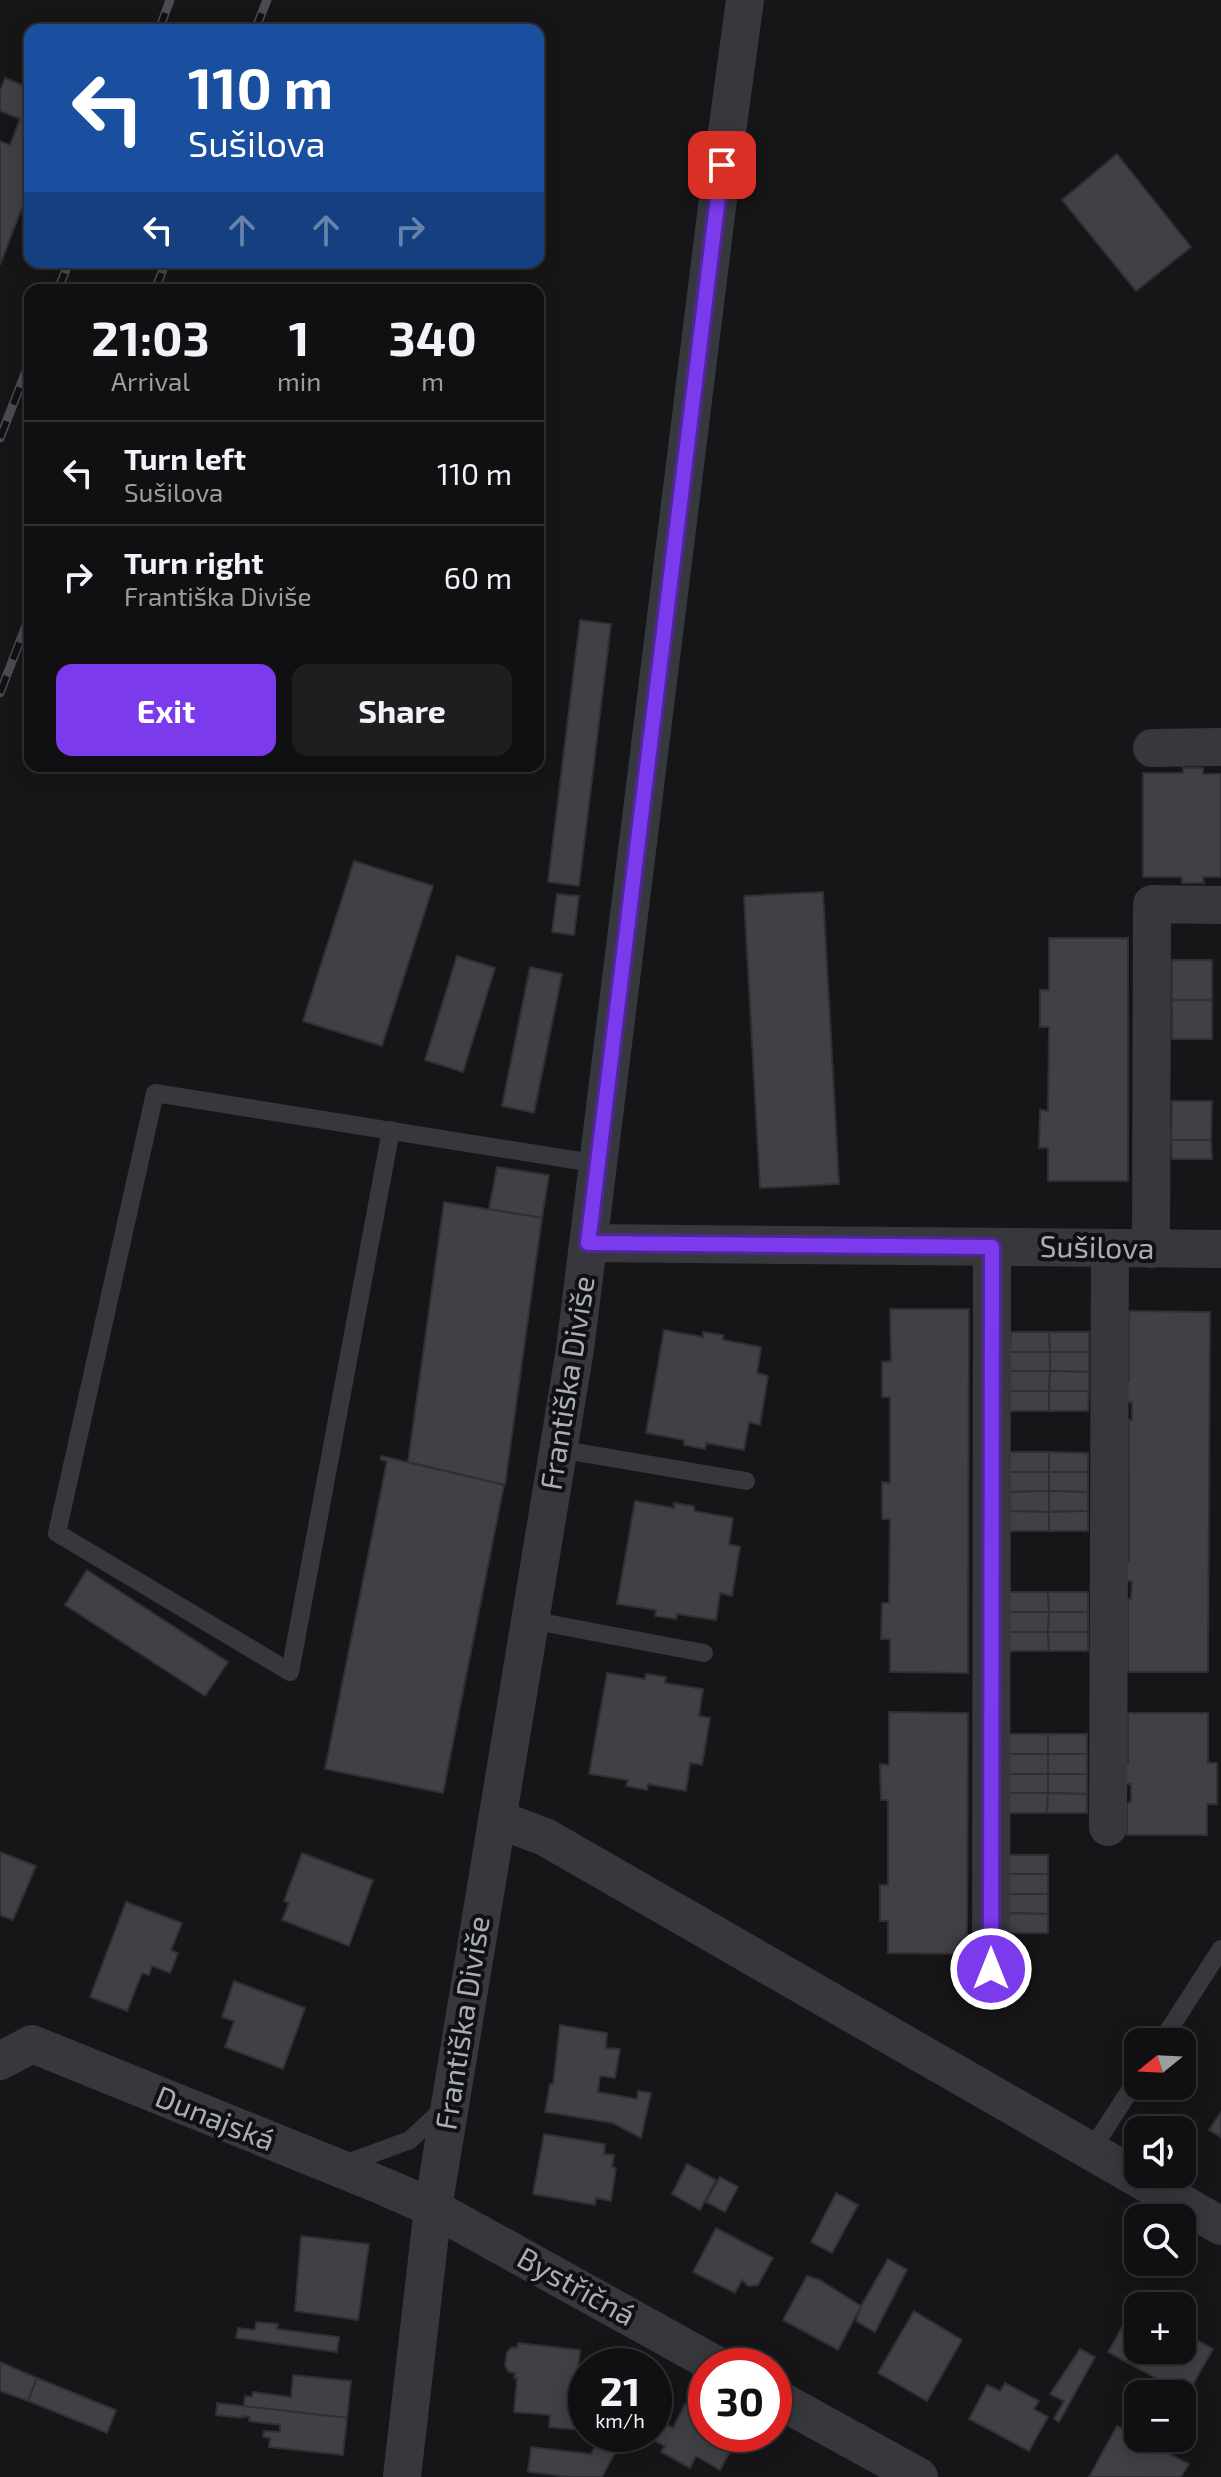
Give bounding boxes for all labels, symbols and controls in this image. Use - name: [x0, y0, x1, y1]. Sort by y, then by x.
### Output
- text: 110 m: [188, 53, 333, 120]
- icon: left: [56, 56, 160, 160]
- text: Sušilova: [188, 121, 326, 164]
- pin: [688, 131, 756, 199]
- icon: arrive: [700, 143, 744, 187]
- icon: left: [136, 208, 180, 252]
- icon: ahead: [220, 208, 264, 252]
- icon: ahead: [304, 208, 348, 252]
- icon: right: [388, 208, 432, 252]
- text: 21:03: [91, 308, 210, 366]
- text: 1: [289, 308, 310, 366]
- text: 340: [389, 308, 477, 366]
- text: Arrival: [111, 365, 190, 396]
- text: min: [277, 365, 321, 396]
- text: m: [421, 365, 444, 396]
- text: Turn left: [124, 440, 246, 476]
- icon: left: [56, 451, 100, 495]
- text: 110 m: [437, 455, 512, 491]
- text: Sušilova: [124, 476, 223, 507]
- text: Turn right: [124, 544, 264, 580]
- icon: right: [56, 555, 100, 599]
- text: 60 m: [444, 559, 512, 595]
- text: Františka Diviše: [124, 580, 311, 611]
- button: Exit: [56, 664, 276, 756]
- button: Share: [292, 664, 512, 756]
- street label: Sušilova: [1039, 1227, 1155, 1265]
- street label: Františka Diviše: [531, 1273, 601, 1492]
- street label: Františka Diviše: [426, 1913, 496, 2132]
- position arrow: [949, 1927, 1033, 2011]
- north arrow: [1124, 2028, 1196, 2100]
- map controls: [1124, 2028, 1196, 2452]
- street label: Dunajská: [151, 2077, 281, 2157]
- button: sound: [1124, 2116, 1196, 2188]
- button: search: [1124, 2204, 1196, 2276]
- street label: Bystřičná: [512, 2238, 642, 2332]
- button: +: [1124, 2292, 1196, 2364]
- speed limit sign: 30: [688, 2348, 792, 2452]
- text: 21: [600, 2366, 640, 2414]
- button: −: [1124, 2380, 1196, 2452]
- text: km/h: [595, 2408, 645, 2432]

